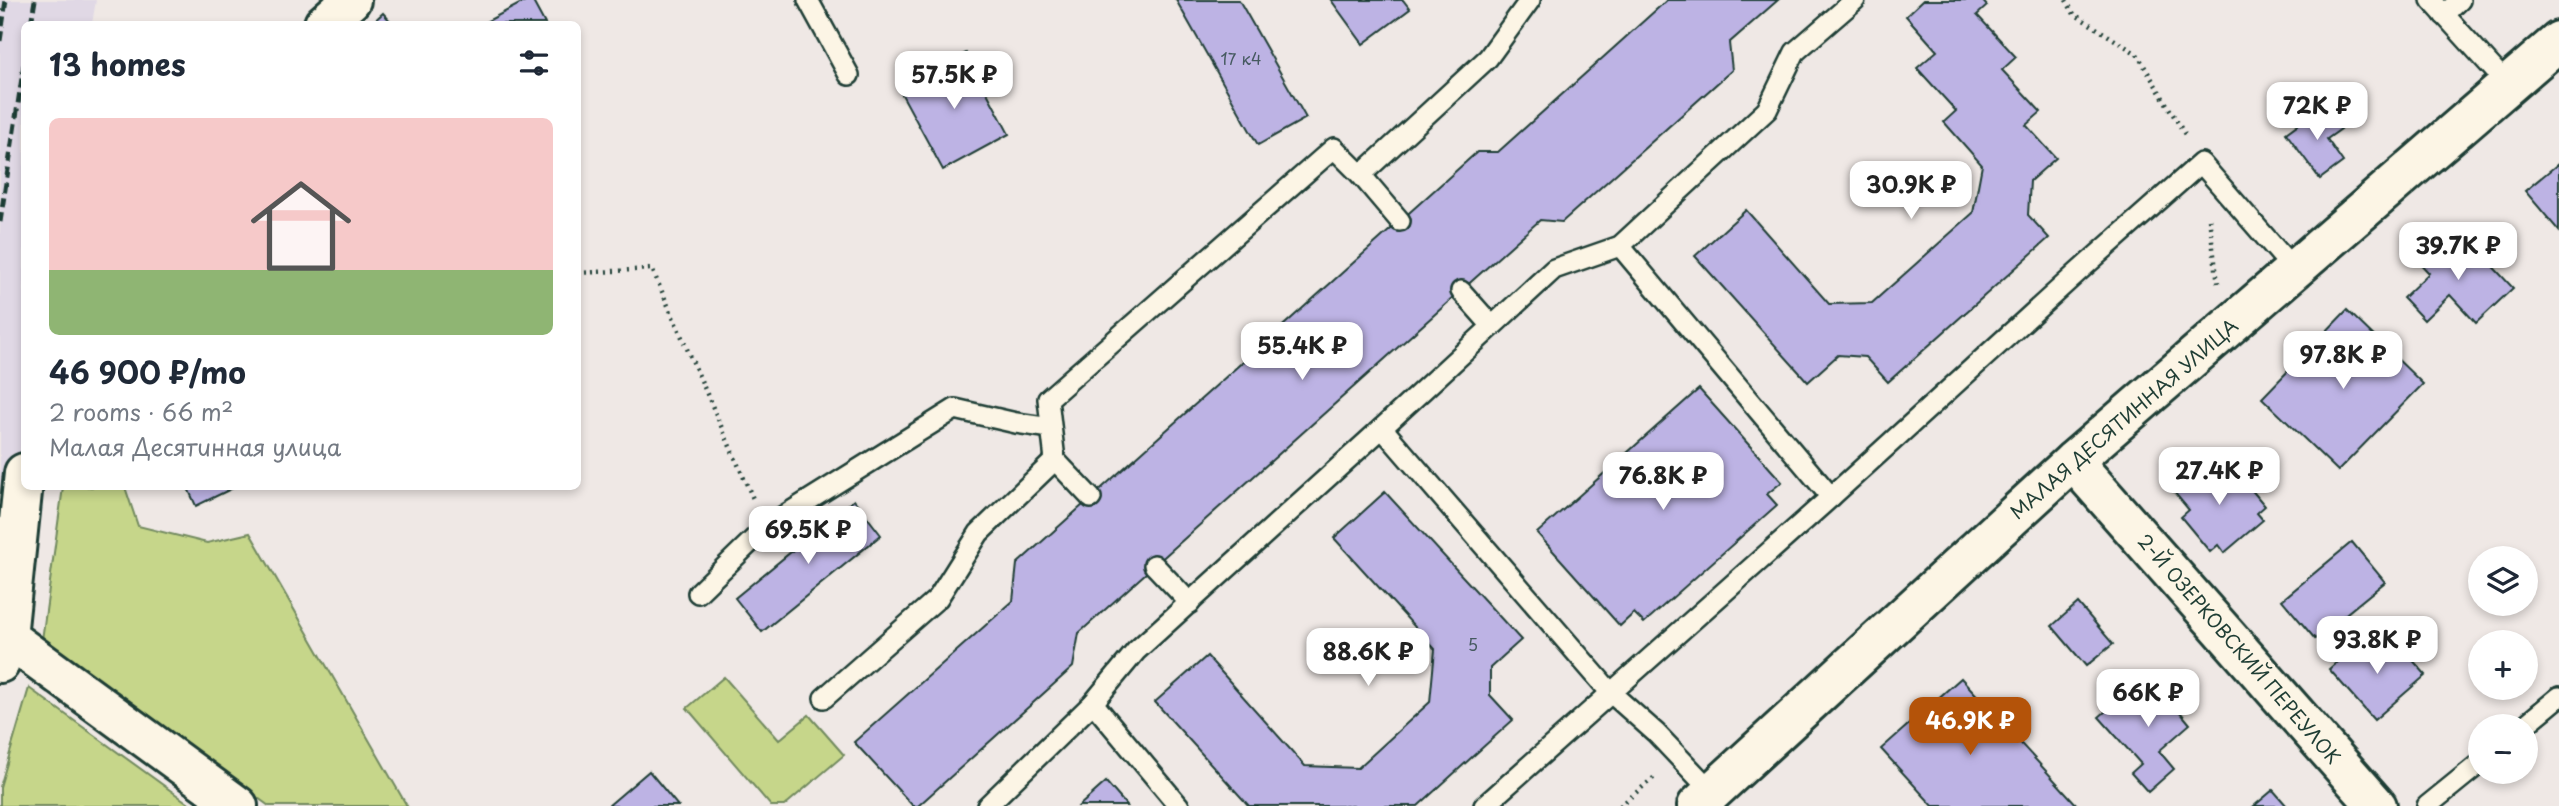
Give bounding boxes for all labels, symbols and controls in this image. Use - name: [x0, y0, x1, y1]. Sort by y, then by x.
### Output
- text: 13 homes: [49, 41, 186, 86]
- icon: filters: [515, 44, 553, 82]
- house number: 17 к4: [1221, 46, 1262, 70]
- pin: 57.5K ₽: [889, 52, 1019, 111]
- text: 57.5K ₽: [911, 56, 997, 91]
- pin: 72K ₽: [2268, 82, 2366, 142]
- text: 72K ₽: [2283, 87, 2351, 122]
- pin: 30.9K ₽: [1846, 162, 1976, 221]
- icon: home: [238, 163, 364, 289]
- text: 30.9K ₽: [1866, 166, 1956, 201]
- pin: 39.7K ₽: [2393, 222, 2523, 282]
- text: 39.7K ₽: [2415, 227, 2501, 262]
- street label: МАЛАЯ ДЕСЯТИННАЯ УЛИЦА: [2003, 311, 2243, 525]
- pin: 55.4K ₽: [1237, 322, 1367, 382]
- text: 55.4K ₽: [1257, 327, 1347, 362]
- pin: 97.8K ₽: [2278, 332, 2408, 391]
- text: 97.8K ₽: [2299, 336, 2387, 371]
- text: 46 900 ₽/mo: [49, 349, 246, 394]
- text: 2 rooms · 66 m²: [49, 394, 233, 429]
- text: Малая Десятинная улица: [49, 429, 341, 464]
- pin: 27.4K ₽: [2154, 448, 2284, 507]
- pin: 76.8K ₽: [1598, 452, 1728, 512]
- text: 27.4K ₽: [2175, 452, 2263, 487]
- text: 76.8K ₽: [1619, 457, 1707, 492]
- pin: 69.5K ₽: [743, 506, 873, 566]
- text: 69.5K ₽: [765, 511, 851, 546]
- street label: 2-Й ОЗЕРКОВСКИЙ ПЕРЕУЛОК: [2132, 527, 2348, 770]
- map controls: [2468, 546, 2538, 784]
- button: layers: [2468, 546, 2538, 616]
- pin: 93.8K ₽: [2312, 616, 2442, 676]
- text: 93.8K ₽: [2333, 621, 2421, 656]
- pin: 88.6K ₽: [1303, 628, 1433, 688]
- button: +: [2468, 630, 2538, 700]
- house number: 5: [1468, 632, 1478, 656]
- text: 88.6K ₽: [1322, 633, 1414, 668]
- pin: 66K ₽: [2099, 670, 2197, 729]
- text: 66K ₽: [2112, 674, 2184, 709]
- pin: 46.9K ₽: [1905, 698, 2035, 757]
- text: 46.9K ₽: [1925, 702, 2015, 737]
- button: −: [2468, 714, 2538, 784]

